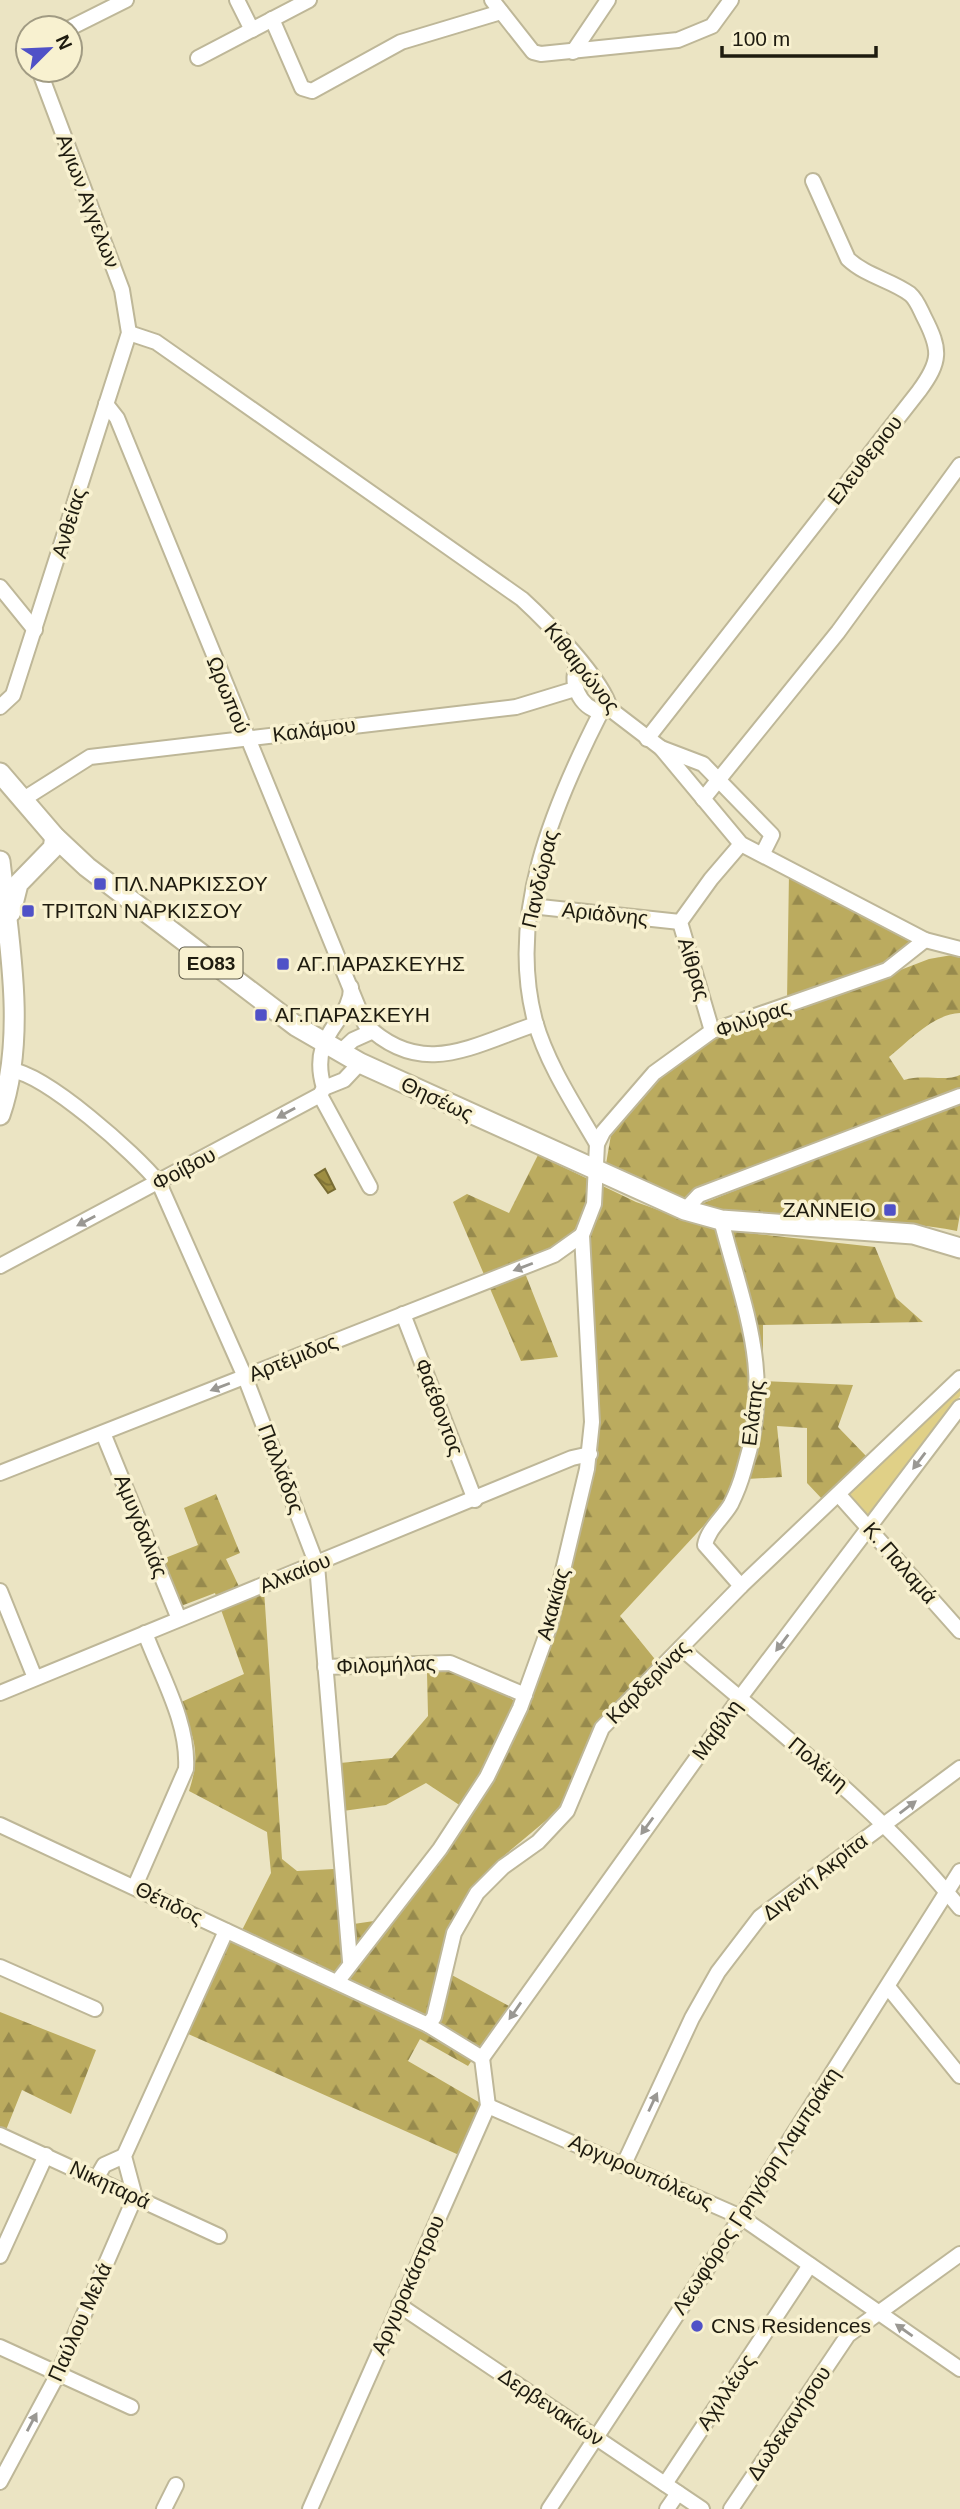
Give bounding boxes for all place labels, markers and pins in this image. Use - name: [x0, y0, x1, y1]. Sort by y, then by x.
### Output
- place label: ΠΛ.ΝΑΡΚΙΣΣΟΥ: [114, 872, 268, 895]
- marker: ΠΛ.ΝΑΡΚΙΣΣΟΥ: [92, 876, 108, 892]
- place label: ΤΡΙΤΩΝ ΝΑΡΚΙΣΣΟΥ: [42, 899, 242, 922]
- marker: ΤΡΙΤΩΝ ΝΑΡΚΙΣΣΟΥ: [20, 903, 36, 919]
- place label: ΑΓ.ΠΑΡΑΣΚΕΥΗΣ: [297, 952, 465, 975]
- marker: ΑΓ.ΠΑΡΑΣΚΕΥΗΣ: [275, 956, 291, 972]
- place label: ΑΓ.ΠΑΡΑΣΚΕΥΗ: [275, 1003, 430, 1026]
- marker: ΑΓ.ΠΑΡΑΣΚΕΥΗ: [253, 1007, 269, 1023]
- place label: ΖΑΝΝΕΙΟ: [783, 1198, 876, 1221]
- marker: ΖΑΝΝΕΙΟ: [882, 1202, 898, 1218]
- place label: CNS Residences: [711, 2314, 871, 2337]
- marker: CNS Residences: [689, 2318, 705, 2334]

